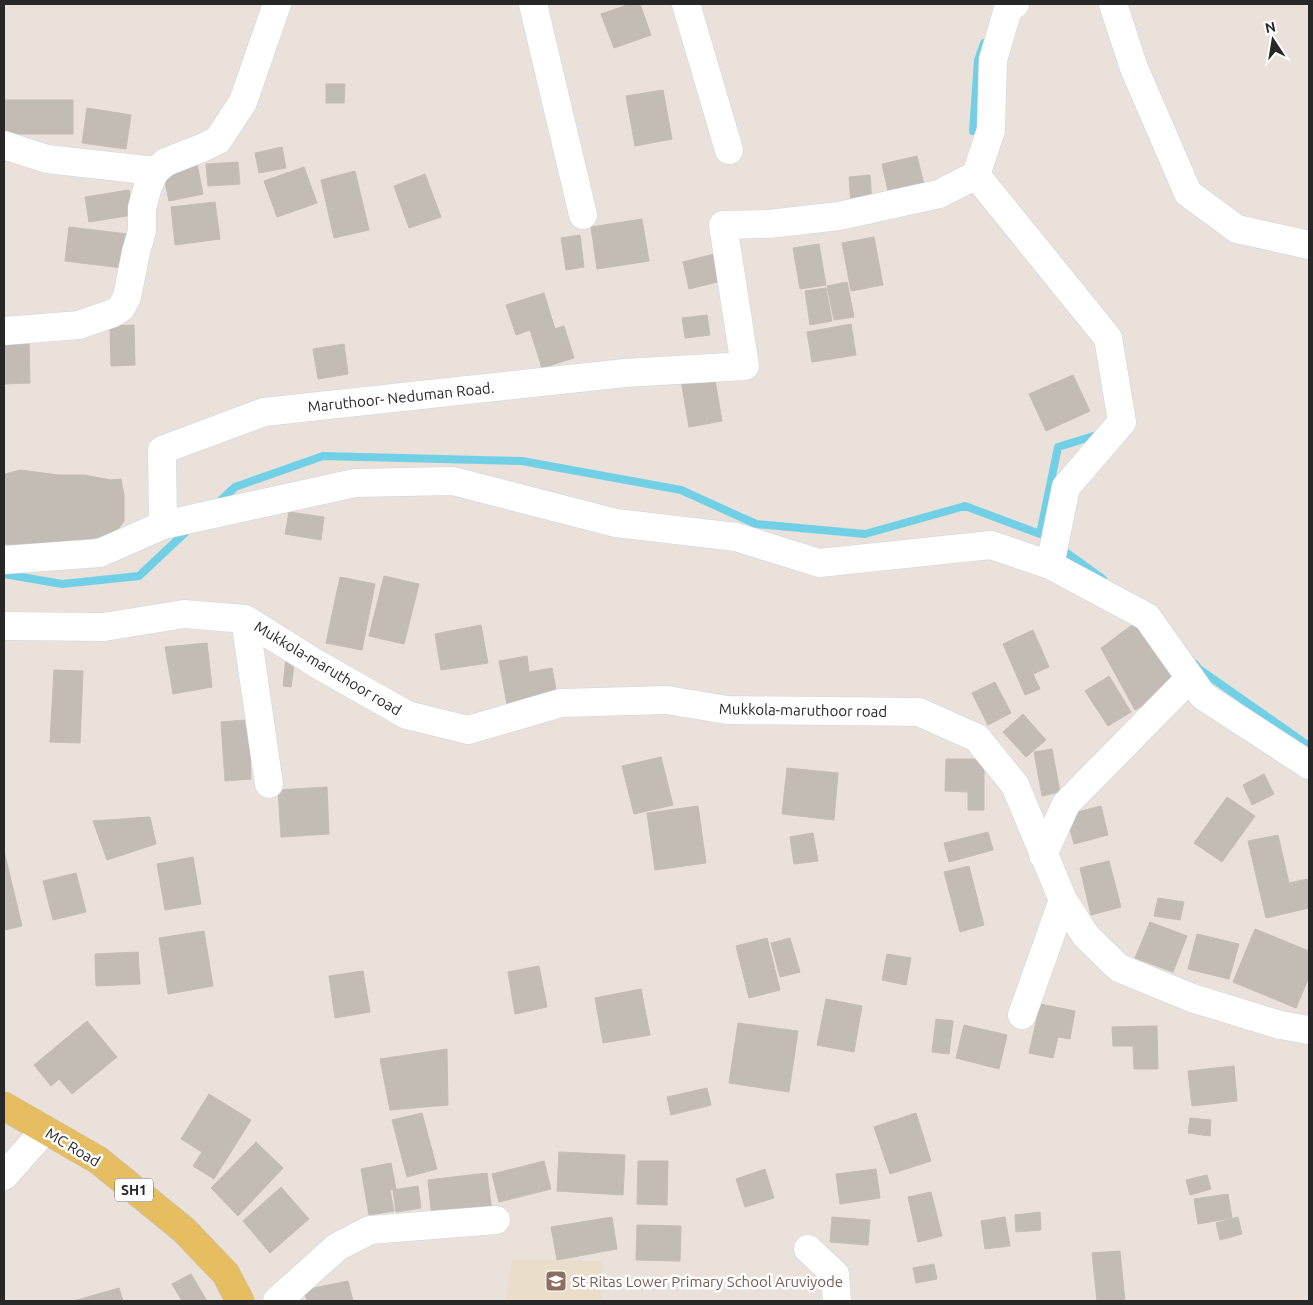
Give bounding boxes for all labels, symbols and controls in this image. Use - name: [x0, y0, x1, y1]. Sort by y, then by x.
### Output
- north arrow: [1248, 15, 1298, 65]
- text: N: [1264, 18, 1277, 36]
- street label: Maruthoor- Neduman Road.: [307, 379, 495, 415]
- street label: Mukkola-maruthoor road: [252, 617, 404, 719]
- street label: Mukkola-maruthoor road: [719, 700, 887, 720]
- street label: MC Road: [43, 1124, 103, 1170]
- road number: SH1: [115, 1178, 153, 1202]
- school or university icon: St Ritas Lower Primary School Aruviyode: [544, 1269, 568, 1293]
- place label: St Ritas Lower Primary School Aruviyode: [572, 1273, 843, 1290]

